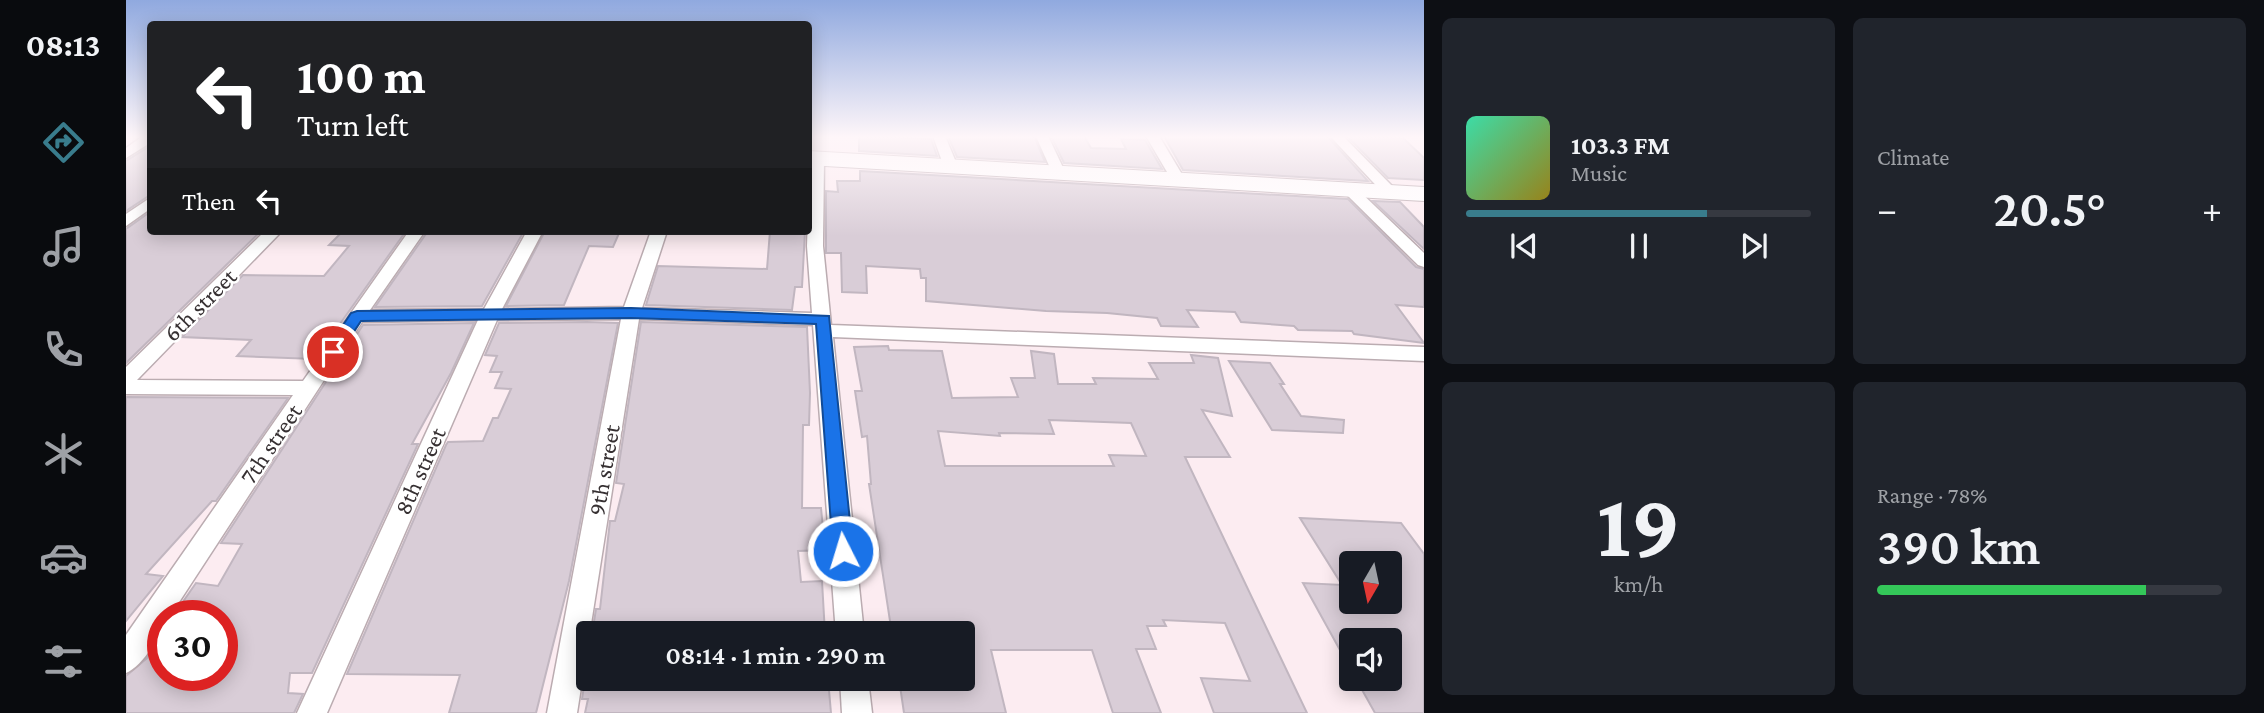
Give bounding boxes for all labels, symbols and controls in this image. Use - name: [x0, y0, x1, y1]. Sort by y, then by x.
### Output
- text: 08:13: [26, 27, 100, 63]
- icon: left: [182, 49, 273, 140]
- text: 100 m: [297, 49, 426, 104]
- text: Turn left: [297, 107, 408, 143]
- icon: directions: [39, 118, 88, 167]
- text: 103.3 FM: [1571, 131, 1670, 160]
- text: Climate: [1877, 144, 1949, 170]
- text: Music: [1571, 160, 1627, 186]
- text: 20.5°: [1993, 179, 2106, 237]
- icon: left: [250, 182, 288, 220]
- text: Then: [182, 187, 236, 216]
- text: −: [1877, 188, 1897, 230]
- text: +: [2202, 188, 2222, 230]
- icon: music: [39, 222, 88, 271]
- icon: previous: [1505, 227, 1543, 265]
- icon: pause: [1620, 227, 1658, 265]
- icon: next: [1735, 227, 1773, 265]
- street label: 6th street: [158, 262, 242, 347]
- pin: [303, 322, 363, 382]
- icon: phone: [39, 325, 88, 374]
- icon: arrive: [314, 333, 352, 371]
- street label: 7th street: [234, 398, 308, 489]
- street label: 9th street: [582, 421, 625, 518]
- street label: 8th street: [388, 422, 451, 519]
- icon: climate: [39, 429, 88, 478]
- text: 19: [1597, 474, 1680, 576]
- text: Range · 78%: [1877, 482, 1987, 508]
- position arrow: [806, 514, 880, 588]
- text: 390 km: [1877, 517, 2040, 575]
- icon: car: [39, 533, 88, 582]
- north arrow: [1339, 551, 1402, 614]
- map controls: [1339, 551, 1402, 691]
- text: km/h: [1614, 571, 1663, 597]
- speed limit sign: 30: [147, 600, 238, 691]
- button: sound: [1339, 628, 1402, 691]
- icon: filters: [39, 637, 88, 686]
- text: 08:14 · 1 min · 290 m: [665, 641, 886, 670]

